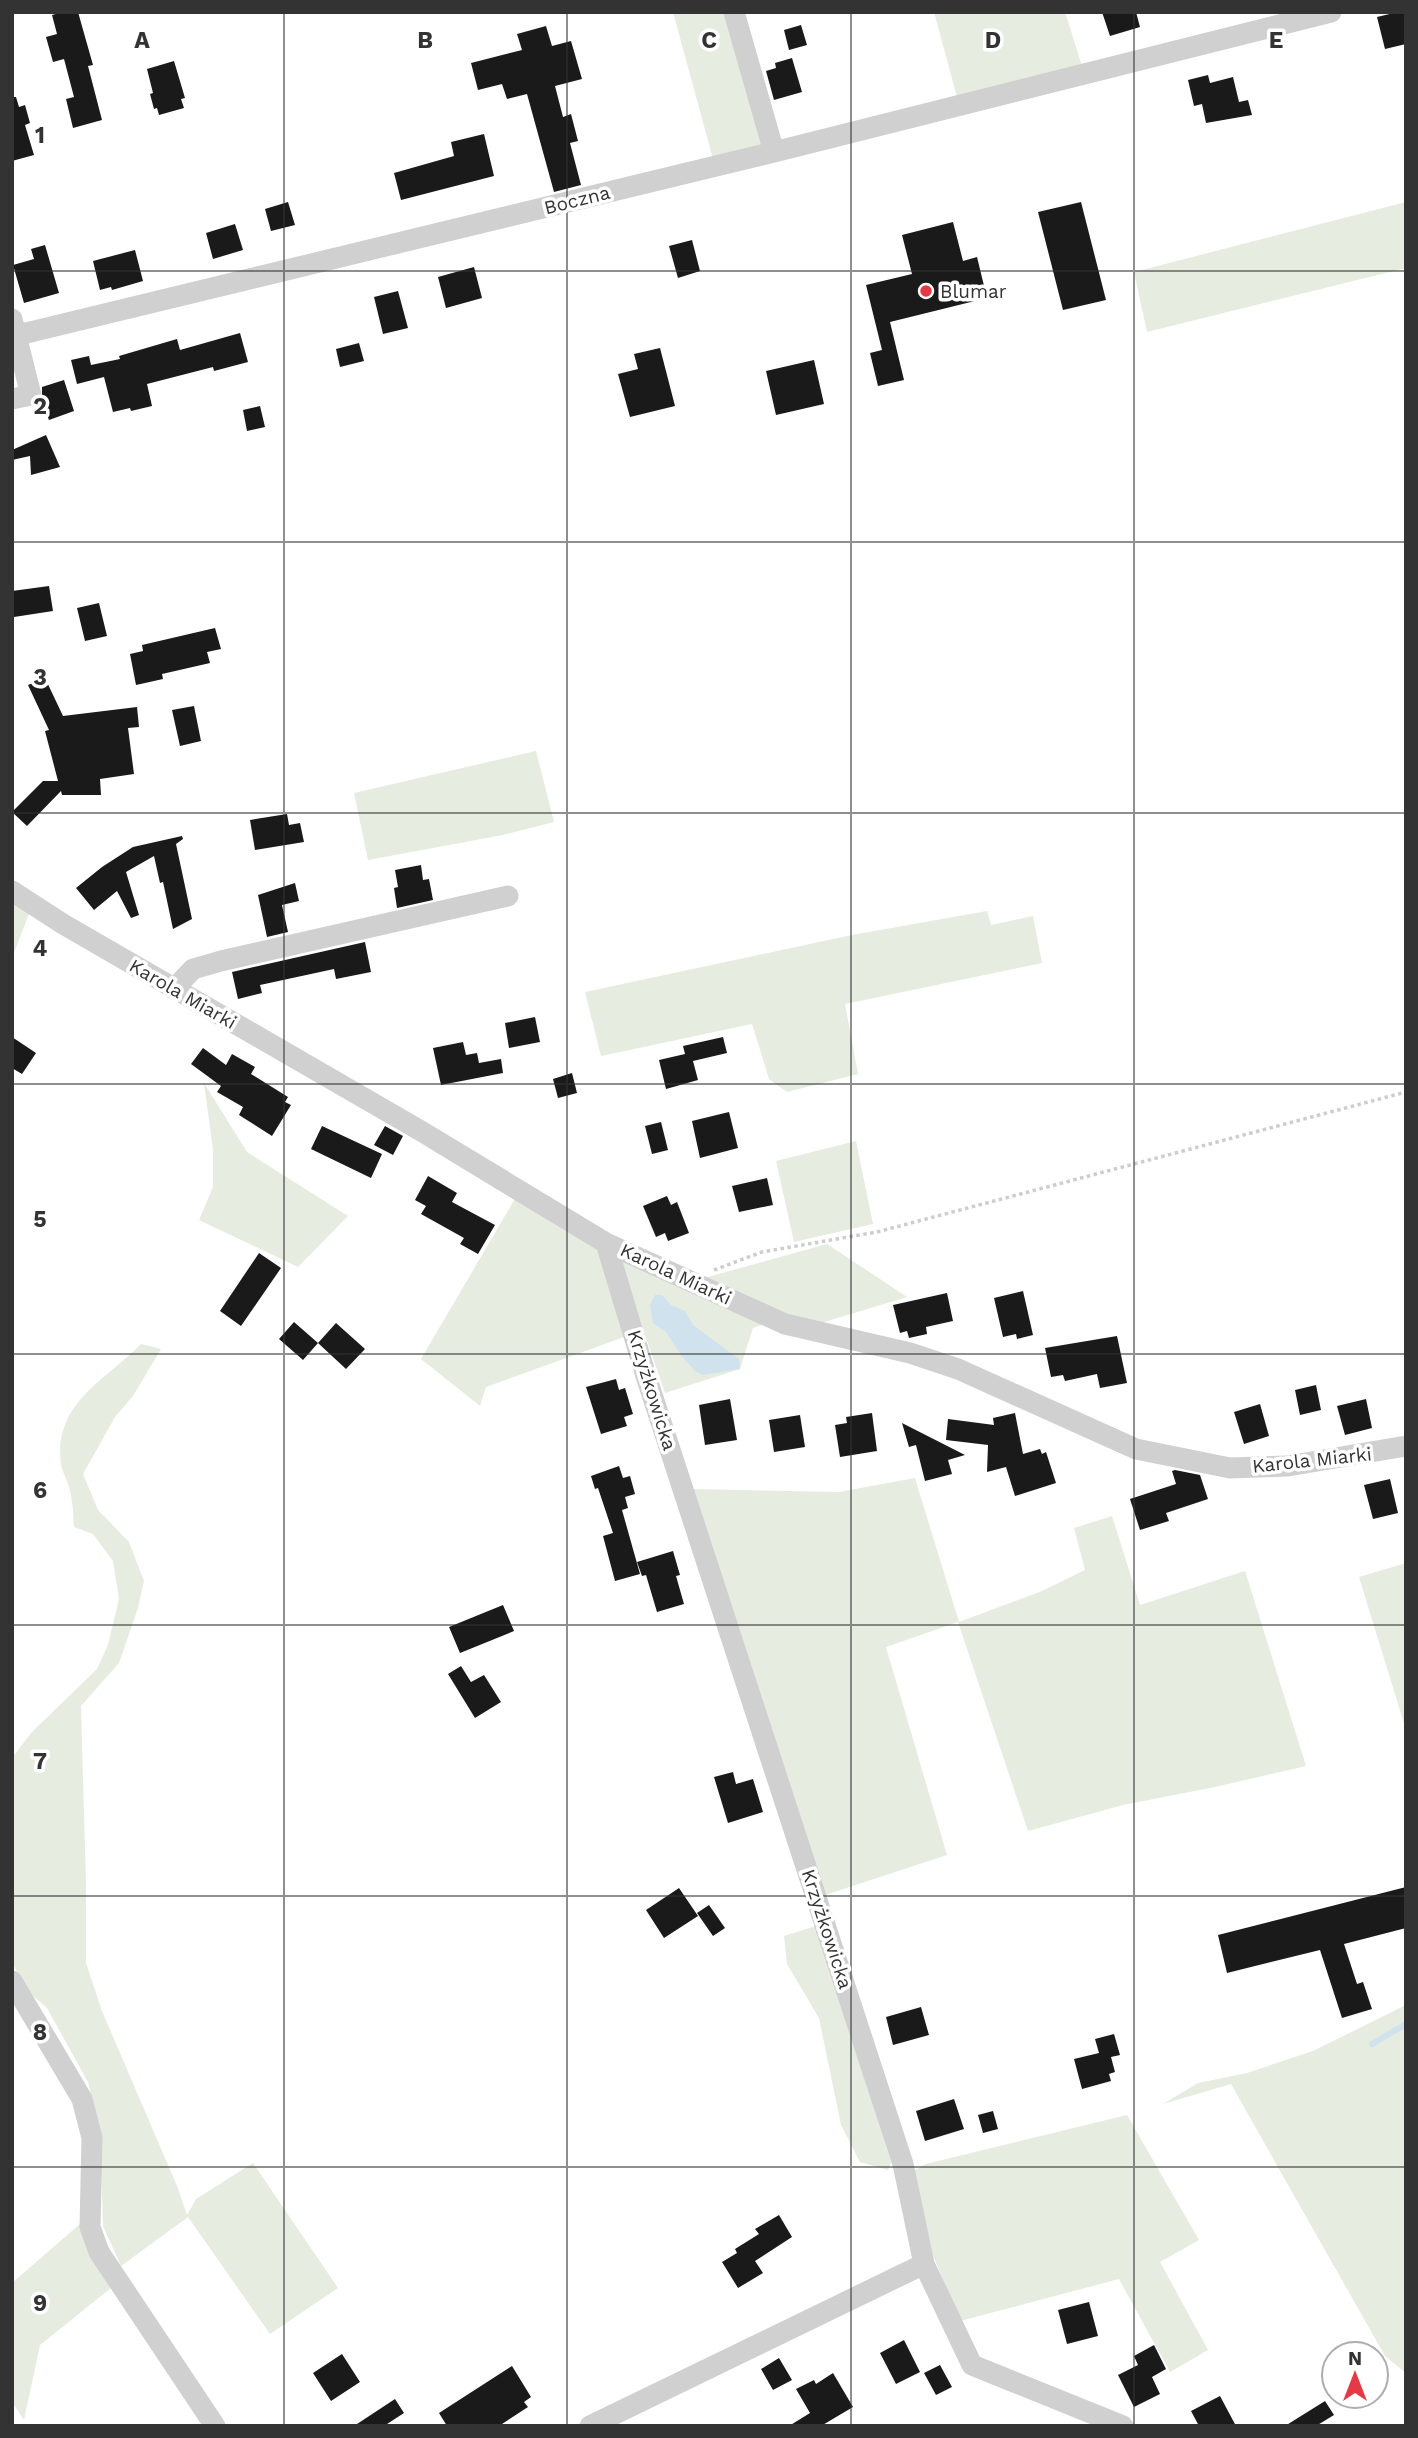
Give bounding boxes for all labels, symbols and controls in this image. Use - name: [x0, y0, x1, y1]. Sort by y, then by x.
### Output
- text: A: [134, 27, 150, 54]
- text: B: [417, 27, 433, 54]
- text: C: [701, 27, 717, 54]
- text: D: [985, 27, 1001, 54]
- text: E: [1269, 27, 1283, 54]
- text: 1: [35, 122, 45, 149]
- street label: Boczna: [542, 181, 613, 219]
- place label: Blumar: [940, 280, 1007, 303]
- marker: Blumar: [918, 283, 934, 299]
- text: 2: [33, 393, 47, 420]
- text: 3: [33, 664, 47, 691]
- text: 4: [33, 935, 48, 962]
- street label: Karola Miarki: [125, 954, 241, 1034]
- text: 5: [33, 1206, 47, 1233]
- street label: Karola Miarki: [617, 1238, 735, 1310]
- street label: Krzyżkowicka: [623, 1327, 681, 1453]
- street label: Karola Miarki: [1251, 1442, 1373, 1478]
- text: 6: [33, 1477, 47, 1504]
- text: 7: [33, 1748, 47, 1775]
- street label: Krzyżkowicka: [797, 1866, 857, 1992]
- text: 8: [33, 2019, 47, 2046]
- text: 9: [33, 2290, 47, 2317]
- north arrow: [1320, 2340, 1390, 2410]
- text: N: [1348, 2347, 1362, 2370]

